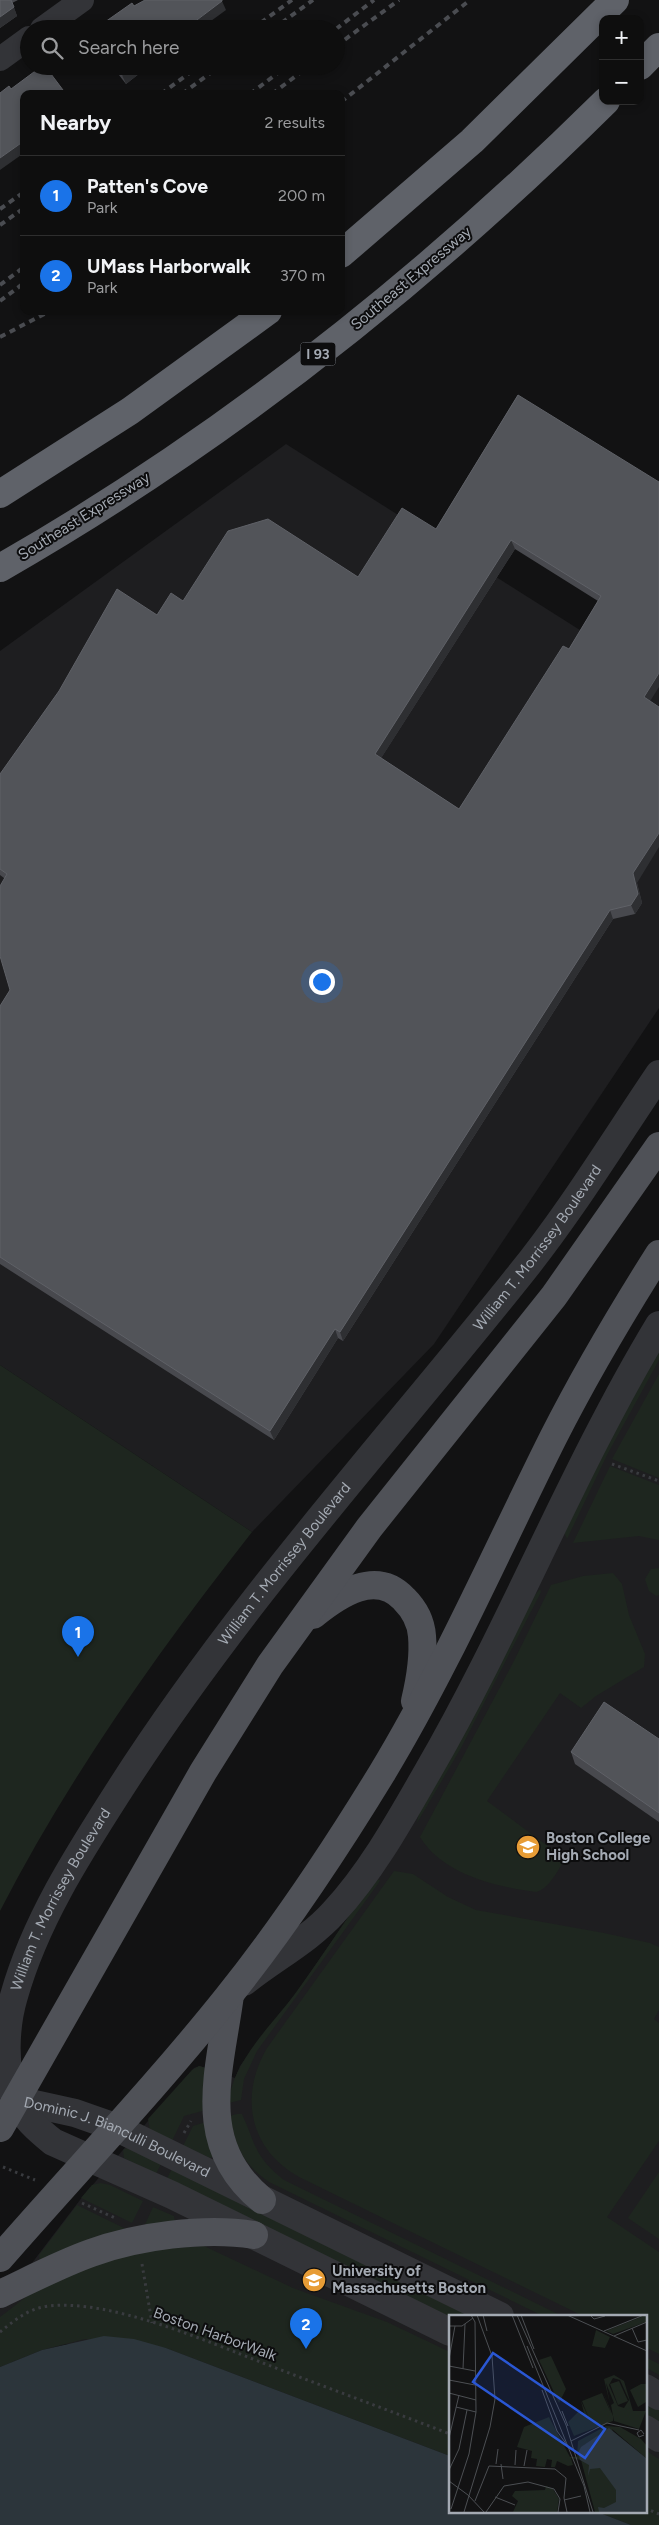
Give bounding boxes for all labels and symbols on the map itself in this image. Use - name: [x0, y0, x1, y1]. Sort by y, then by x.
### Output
- street label: Southeast Expressway: [347, 222, 475, 334]
- road number: I 93: [300, 342, 336, 366]
- street label: Southeast Expressway: [15, 468, 153, 564]
- your location: [309, 969, 335, 995]
- street label: William T. Morrissey Boulevard: [469, 1161, 605, 1334]
- street label: William T. Morrissey Boulevard: [214, 1479, 354, 1649]
- pin: 1: [62, 1616, 94, 1657]
- street label: William T. Morrissey Boulevard: [7, 1805, 114, 1993]
- place label: Boston College High School: [546, 1829, 651, 1864]
- school or university icon: Boston College High School: [515, 1834, 541, 1860]
- street label: Dominic J. Bianculli Boulevard: [22, 2093, 213, 2181]
- place label: University of Massachusetts Boston: [332, 2262, 486, 2297]
- school or university icon: University of Massachusetts Boston: [301, 2267, 327, 2293]
- street label: Boston HarborWalk: [151, 2303, 280, 2365]
- pin: 2: [290, 2308, 322, 2349]
- inset map: [449, 2315, 646, 2512]

